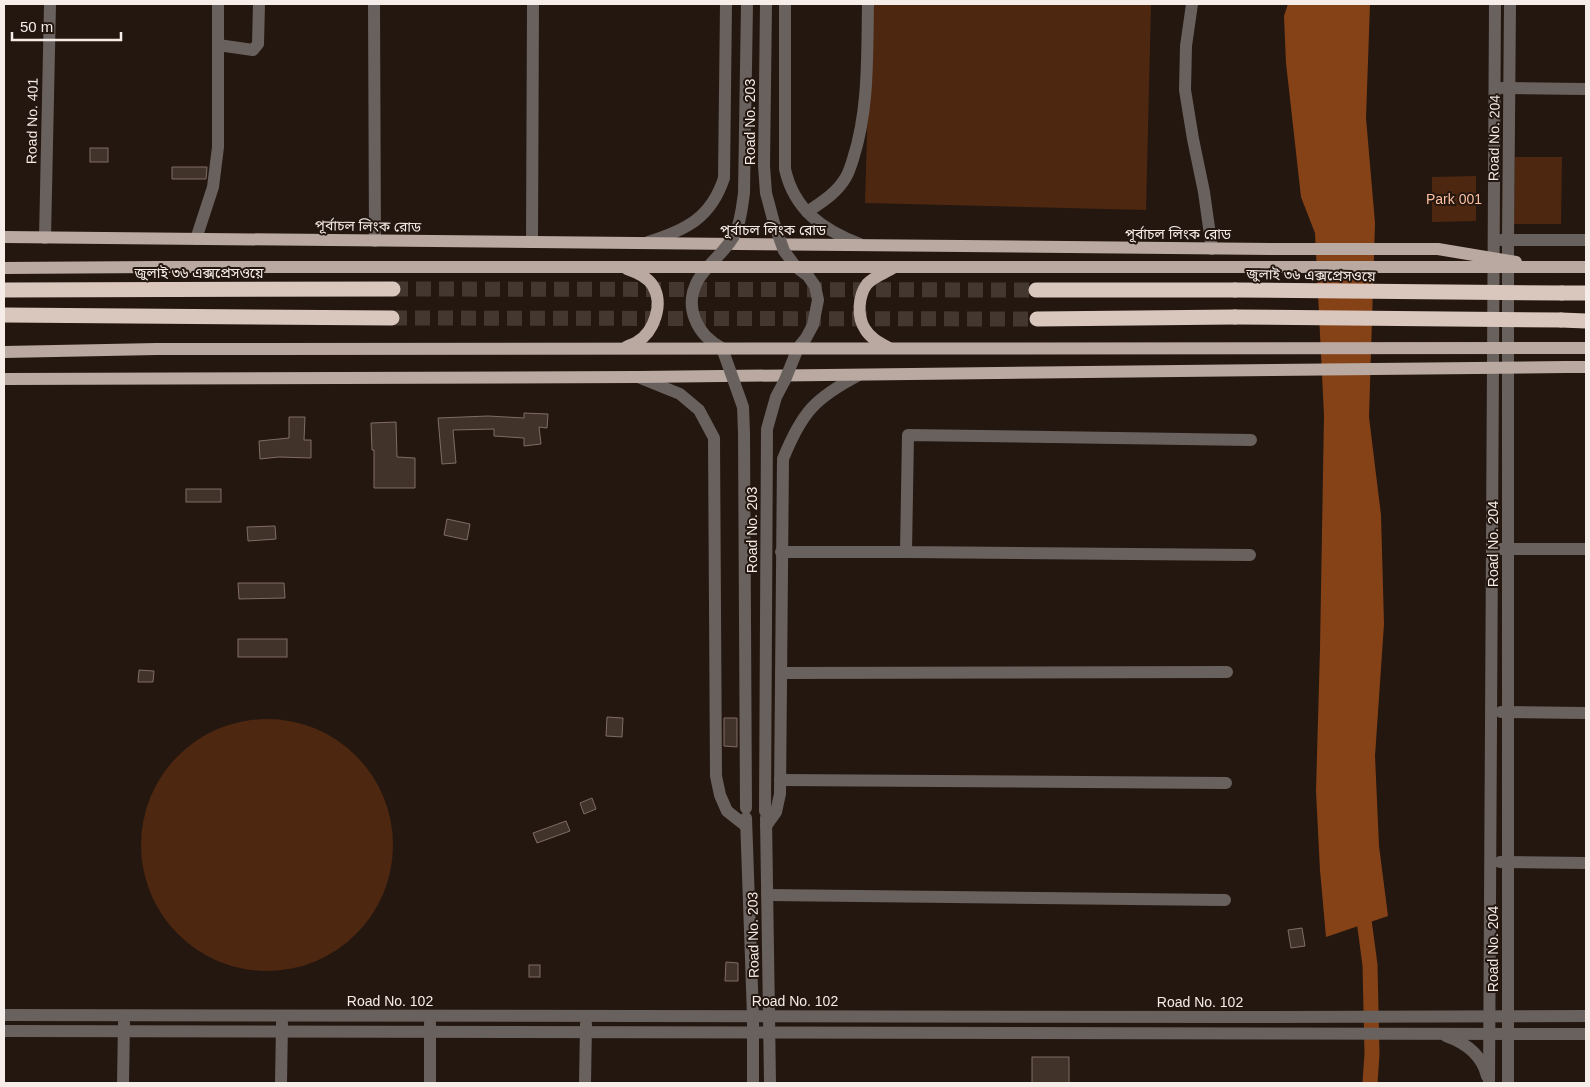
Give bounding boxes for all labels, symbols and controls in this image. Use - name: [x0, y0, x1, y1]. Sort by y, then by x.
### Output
- scale bar: [12, 10, 121, 42]
- text: 50 m: [20, 18, 53, 35]
- street label: Road No. 401: [23, 77, 41, 164]
- street label: Road No. 203: [742, 79, 758, 165]
- street label: Road No. 204: [1485, 94, 1503, 181]
- park label: Park 001: [1426, 191, 1482, 207]
- street label: পূর্বাচল লিংক রোড: [315, 216, 422, 236]
- street label: পূর্বাচল লিংক রোড: [720, 221, 827, 239]
- street label: পূর্বাচল লিংক রোড: [1125, 225, 1232, 243]
- street label: জুলাই ৩৬ এক্সপ্রেসওয়ে: [133, 265, 264, 281]
- street label: জুলাই ৩৬ এক্সপ্রেসওয়ে: [1245, 266, 1376, 284]
- street label: Road No. 203: [744, 487, 760, 573]
- street label: Road No. 204: [1485, 501, 1501, 587]
- street label: Road No. 203: [744, 891, 762, 978]
- street label: Road No. 204: [1485, 906, 1501, 992]
- street label: Road No. 102: [347, 993, 433, 1009]
- street label: Road No. 102: [752, 993, 838, 1009]
- street label: Road No. 102: [1157, 994, 1243, 1010]

